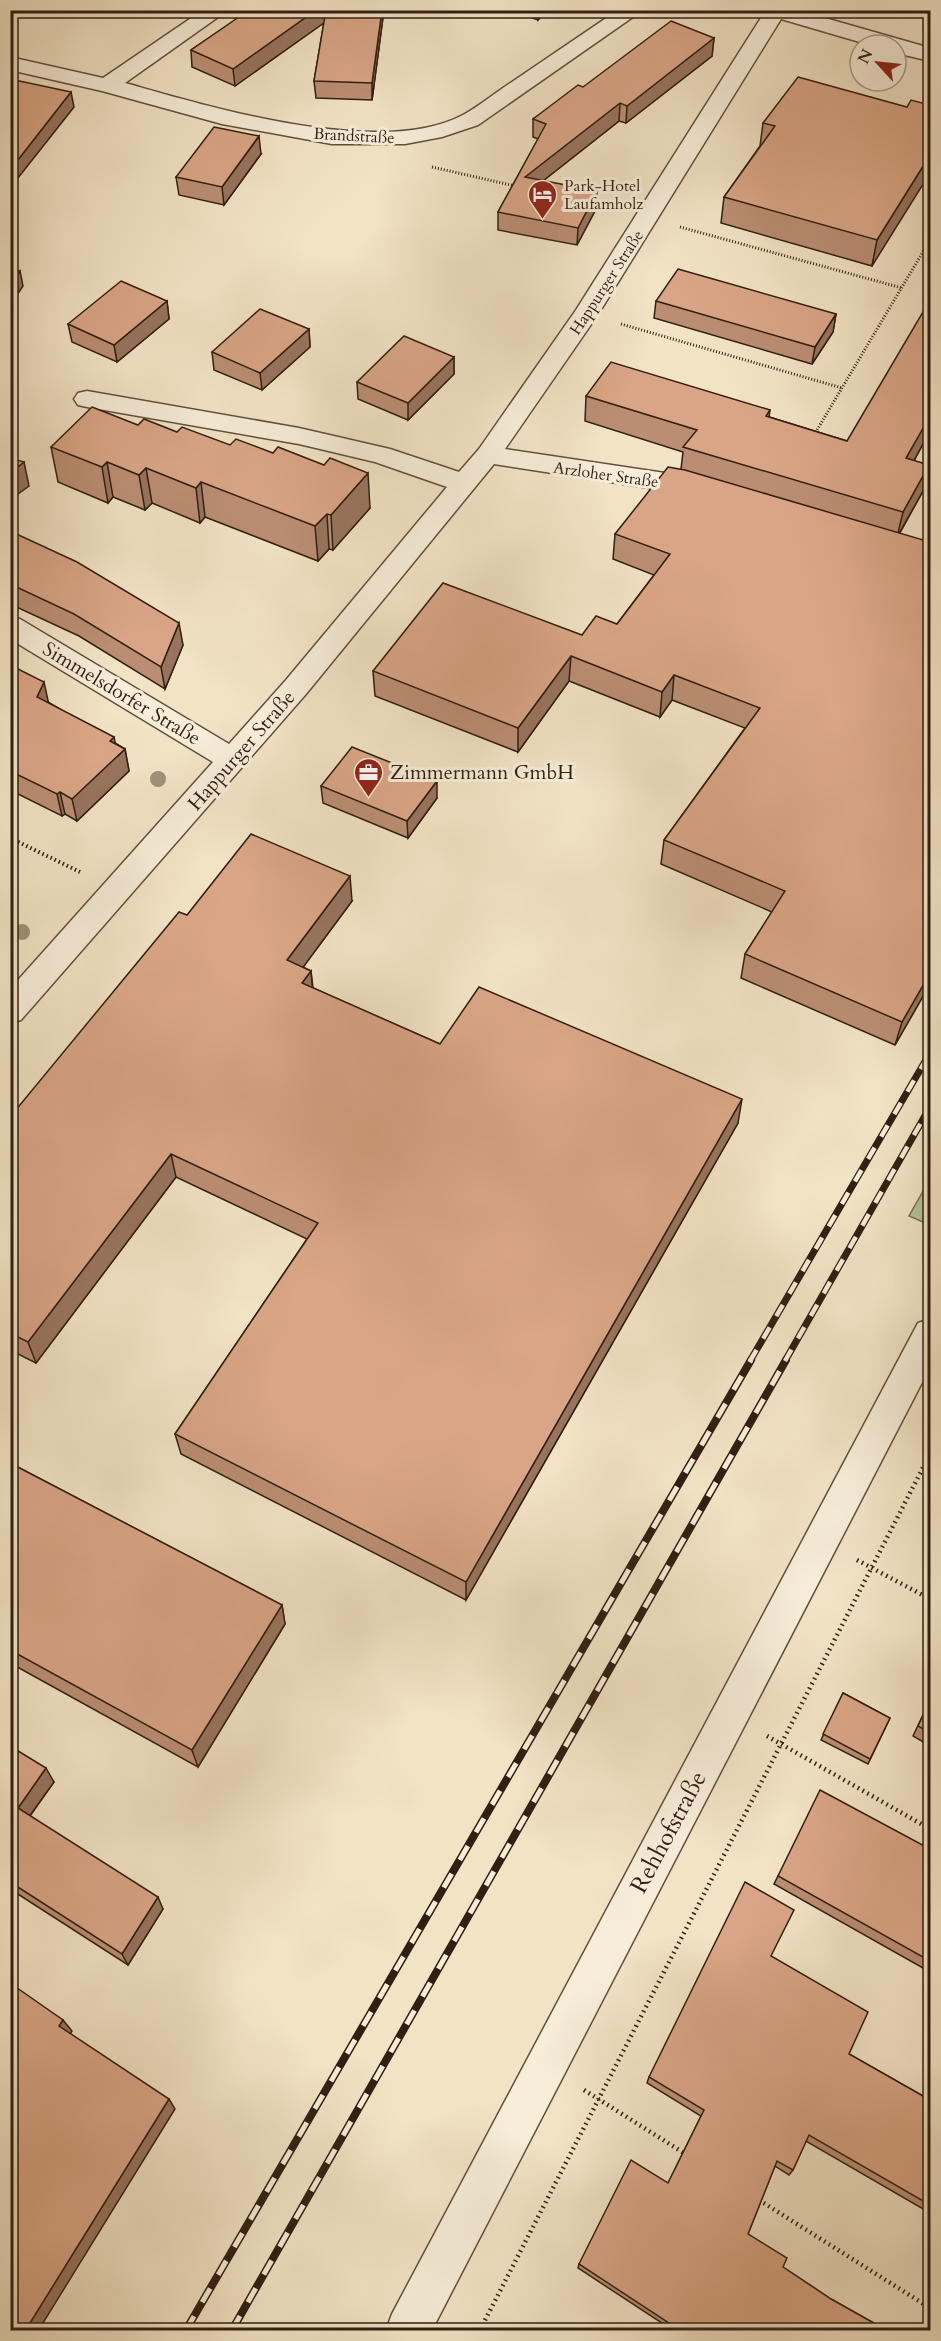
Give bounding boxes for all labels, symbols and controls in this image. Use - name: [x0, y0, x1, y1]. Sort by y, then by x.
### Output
- north arrow: [848, 33, 908, 93]
- text: N: [853, 45, 879, 68]
- street label: Brandstraße: [313, 123, 395, 149]
- place label: Park-Hotel Laufamholz: [564, 175, 643, 215]
- hotel icon: Park-Hotel Laufamholz: [527, 178, 559, 220]
- street label: Happurger Straße: [565, 226, 649, 339]
- street label: Arzloher Straße: [552, 457, 660, 493]
- street label: Simmelsdorfer Straße: [38, 635, 206, 751]
- street label: Happurger Straße: [182, 684, 301, 816]
- office icon: Zimmermann GmbH: [353, 756, 385, 798]
- place label: Zimmermann GmbH: [390, 759, 574, 786]
- street label: Rehhofstraße: [622, 1765, 714, 1899]

